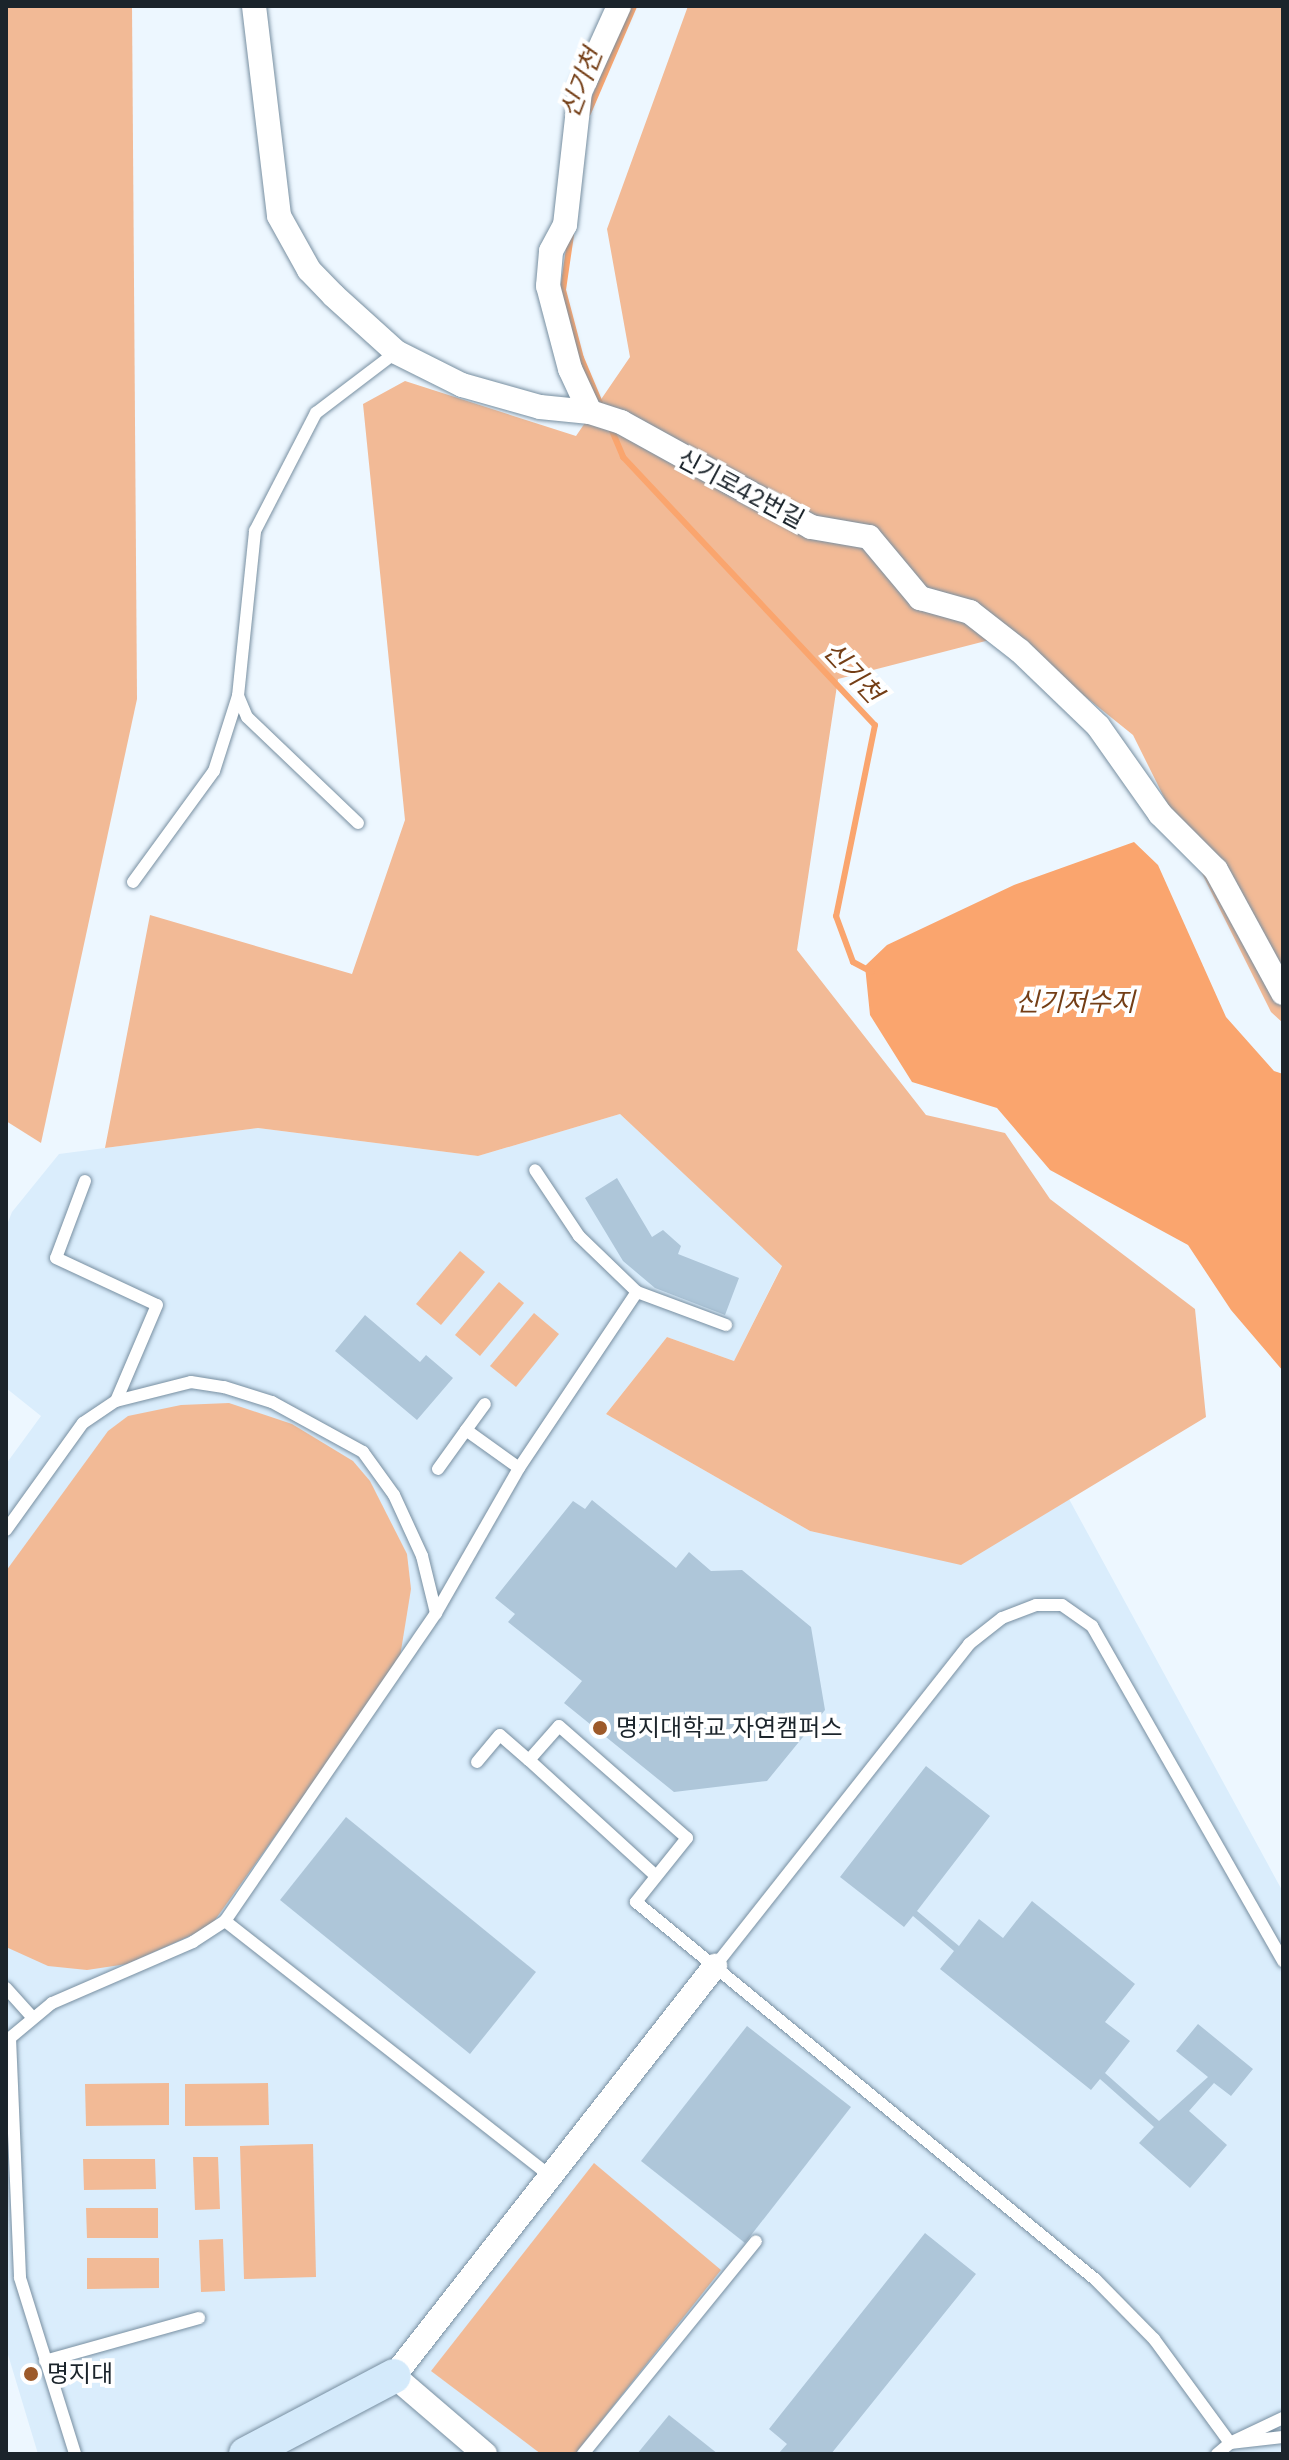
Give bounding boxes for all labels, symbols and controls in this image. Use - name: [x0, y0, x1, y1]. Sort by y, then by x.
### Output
- water label: 신기천: [554, 44, 608, 122]
- street label: 신기로42번길: [673, 444, 809, 534]
- water label: 신기천: [817, 635, 889, 709]
- water label: 신기저수지: [1015, 986, 1135, 1018]
- place label: 명지대학교 자연캠퍼스: [616, 1714, 842, 1742]
- marker: 명지대학교 자연캠퍼스: [591, 1719, 609, 1737]
- place label: 명지대: [47, 2360, 113, 2388]
- marker: 명지대: [22, 2365, 40, 2383]

